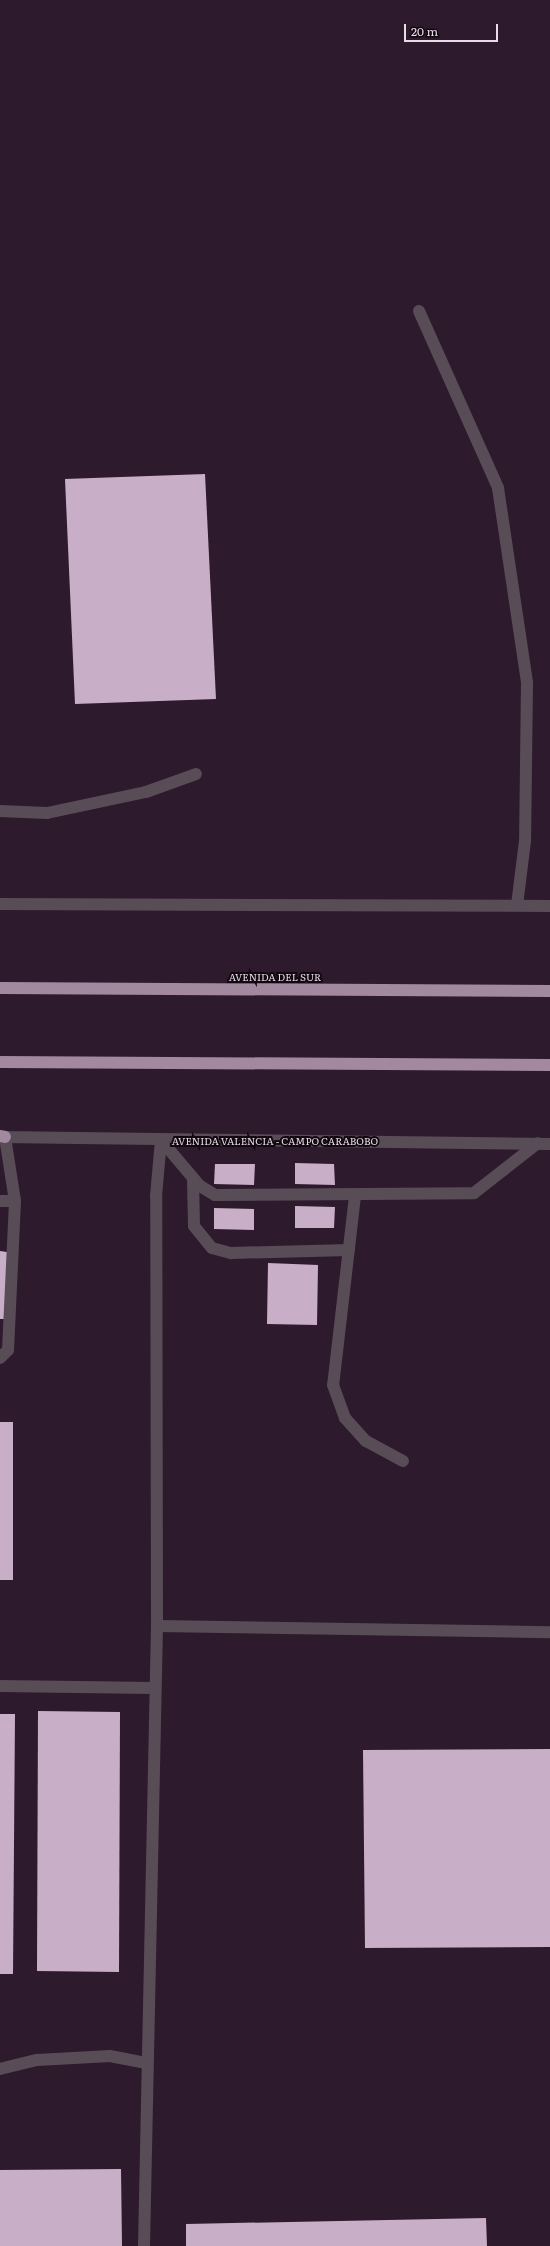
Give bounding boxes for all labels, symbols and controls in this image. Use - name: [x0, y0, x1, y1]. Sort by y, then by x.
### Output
- scale bar: [406, 16, 500, 42]
- text: 20 m: [411, 22, 438, 40]
- street label: AVENIDA DEL SUR: [229, 971, 321, 983]
- street label: AVENIDA VALENCIA - CAMPO CARABOBO: [172, 1135, 378, 1147]

